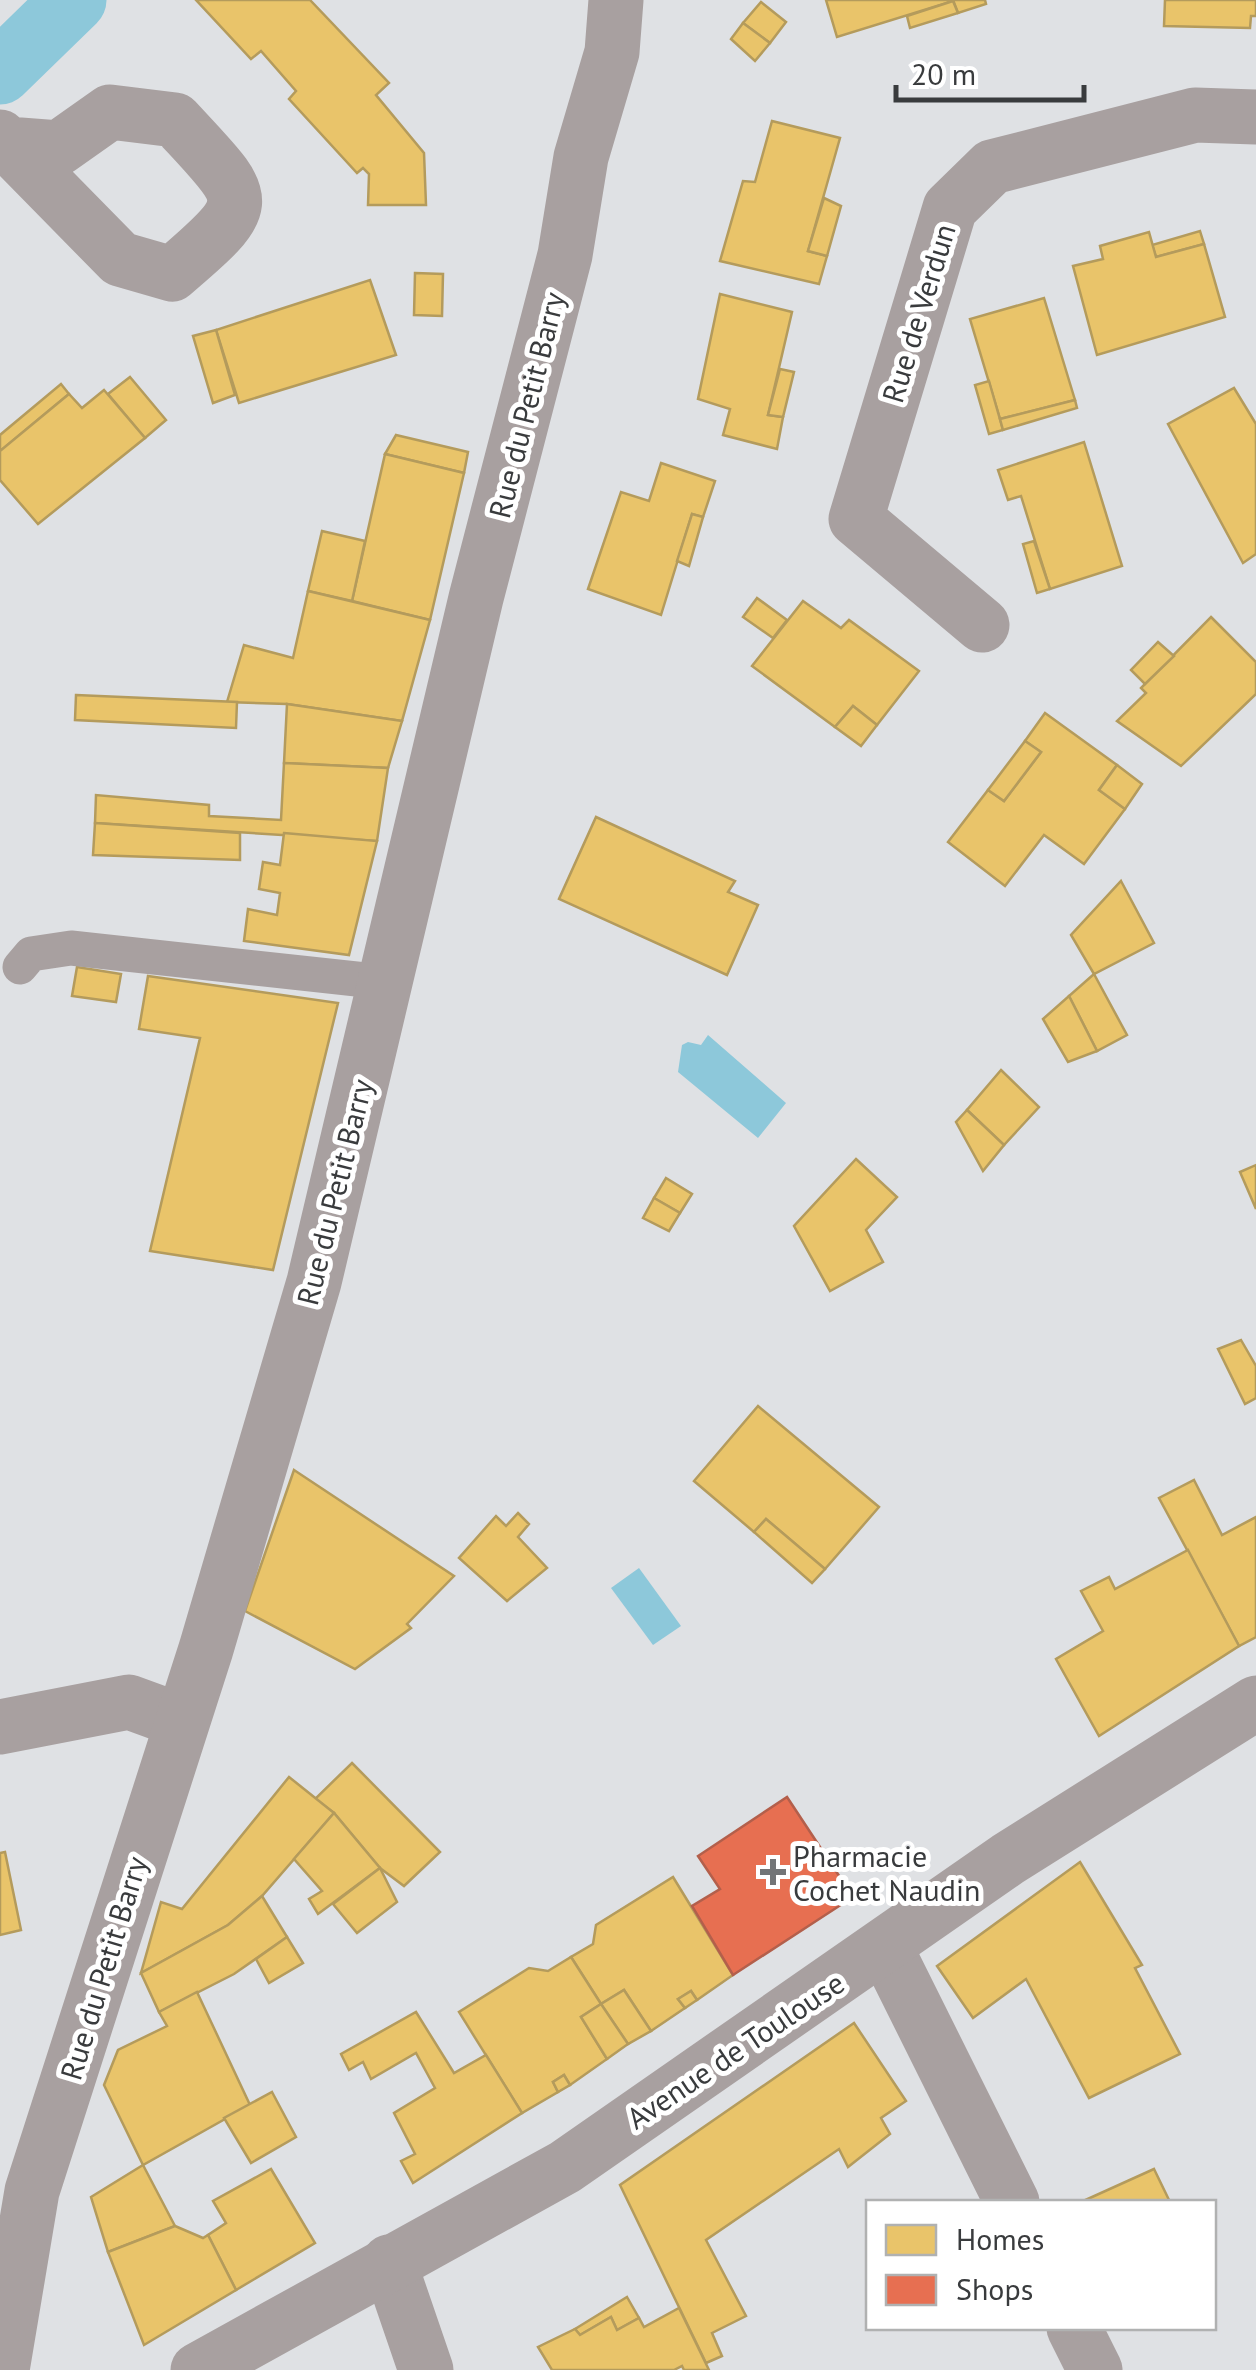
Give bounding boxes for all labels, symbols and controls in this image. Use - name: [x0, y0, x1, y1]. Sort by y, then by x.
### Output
- scale bar: [896, 40, 1084, 102]
- text: 20 m: [911, 54, 976, 93]
- street label: Rue de Verdun: [872, 219, 964, 407]
- street label: Rue du Petit Barry: [479, 288, 573, 522]
- street label: Rue du Petit Barry: [287, 1075, 381, 1309]
- place label: Pharmacie Cochet Naudin: [793, 1836, 980, 1909]
- street label: Rue du Petit Barry: [51, 1852, 155, 2084]
- marker: Pharmacie Cochet Naudin: [762, 1861, 784, 1883]
- street label: Avenue de Toulouse: [619, 1963, 851, 2137]
- legend: [866, 2200, 1216, 2330]
- text: Homes: [956, 2219, 1044, 2258]
- text: Shops: [956, 2269, 1033, 2308]

